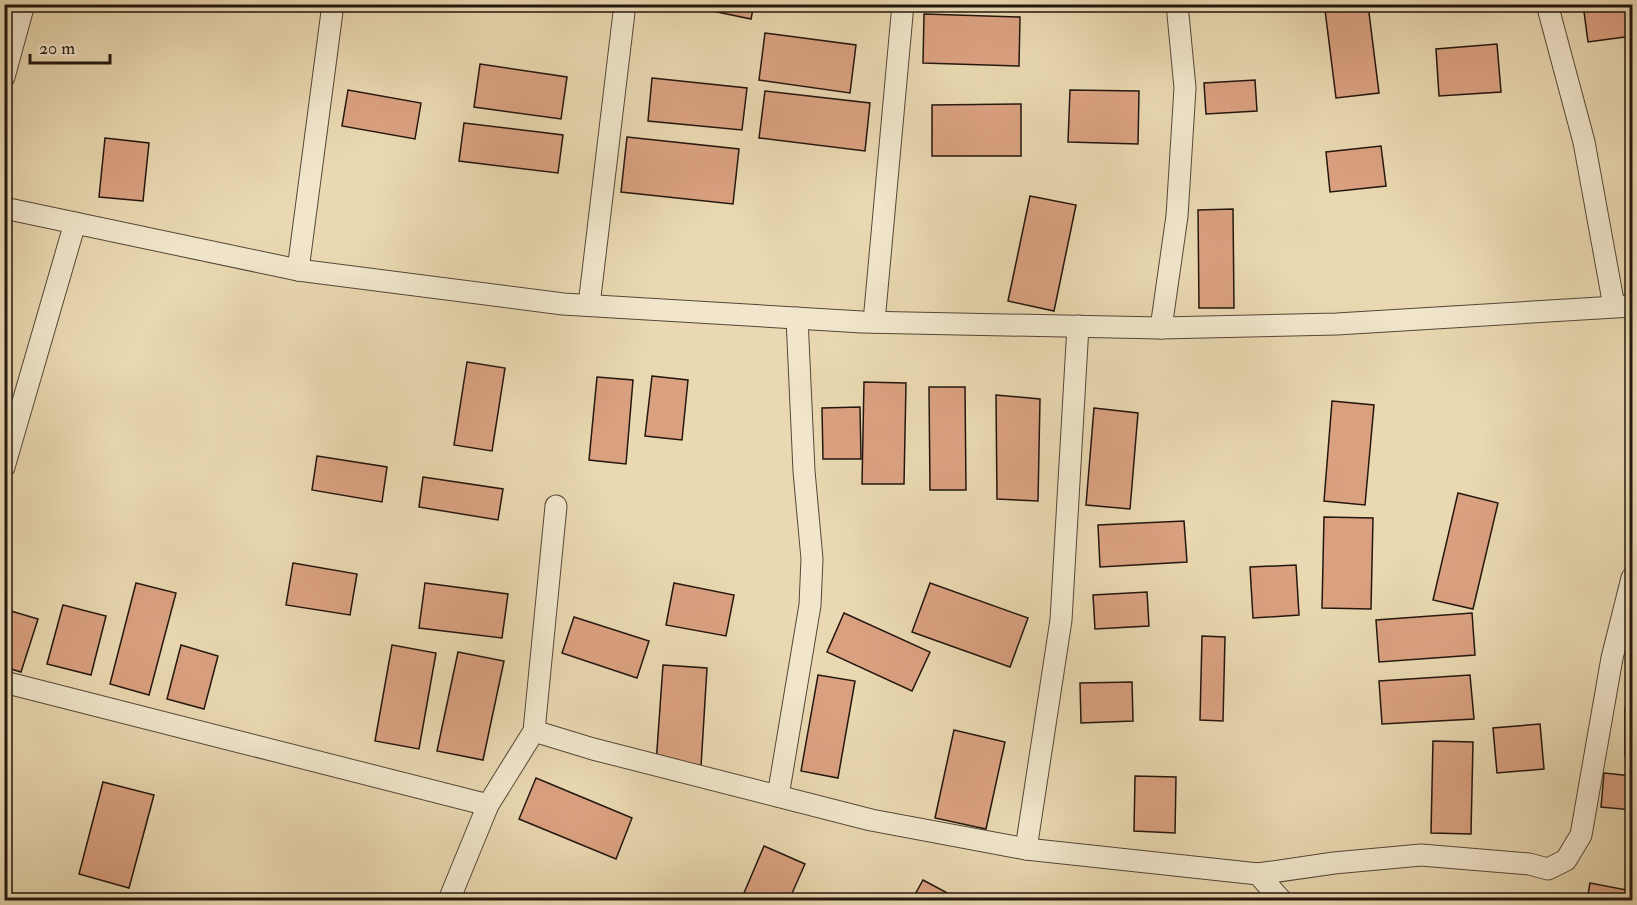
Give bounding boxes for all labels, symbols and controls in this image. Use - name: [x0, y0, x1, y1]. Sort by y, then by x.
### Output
- scale bar: [30, 27, 110, 65]
- text: 20 m: [39, 37, 75, 60]

